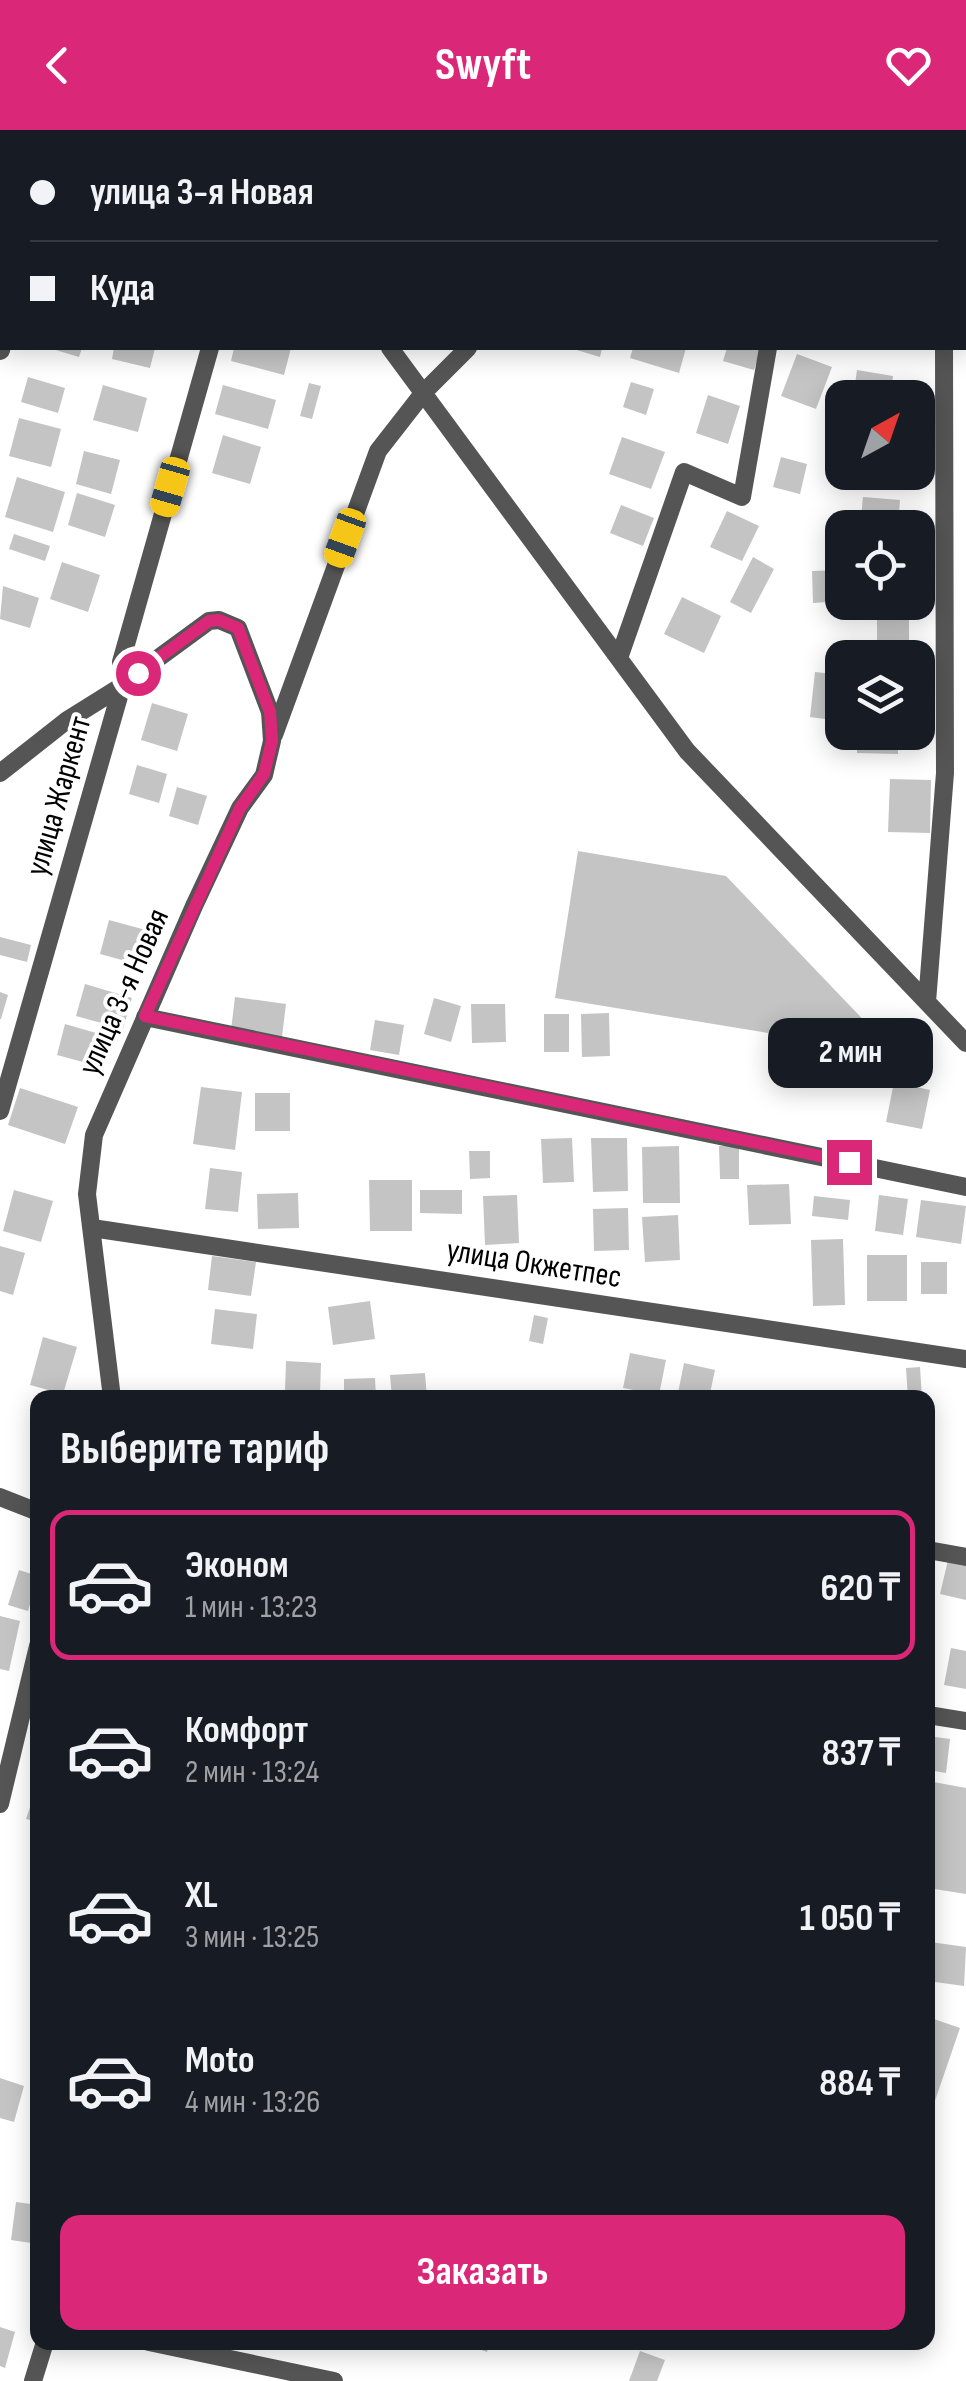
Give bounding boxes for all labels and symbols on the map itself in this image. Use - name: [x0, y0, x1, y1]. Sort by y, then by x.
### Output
- north arrow: [825, 380, 935, 490]
- car: [147, 454, 193, 520]
- car: [321, 505, 369, 571]
- route start: [116, 651, 161, 696]
- street label: улица Жаркент: [18, 712, 100, 880]
- street label: улица 3-я Новая: [70, 903, 178, 1081]
- callout: 2 мин: [766, 1017, 932, 1087]
- route end: [827, 1140, 872, 1185]
- street label: улица Окжетпес: [444, 1231, 624, 1297]

